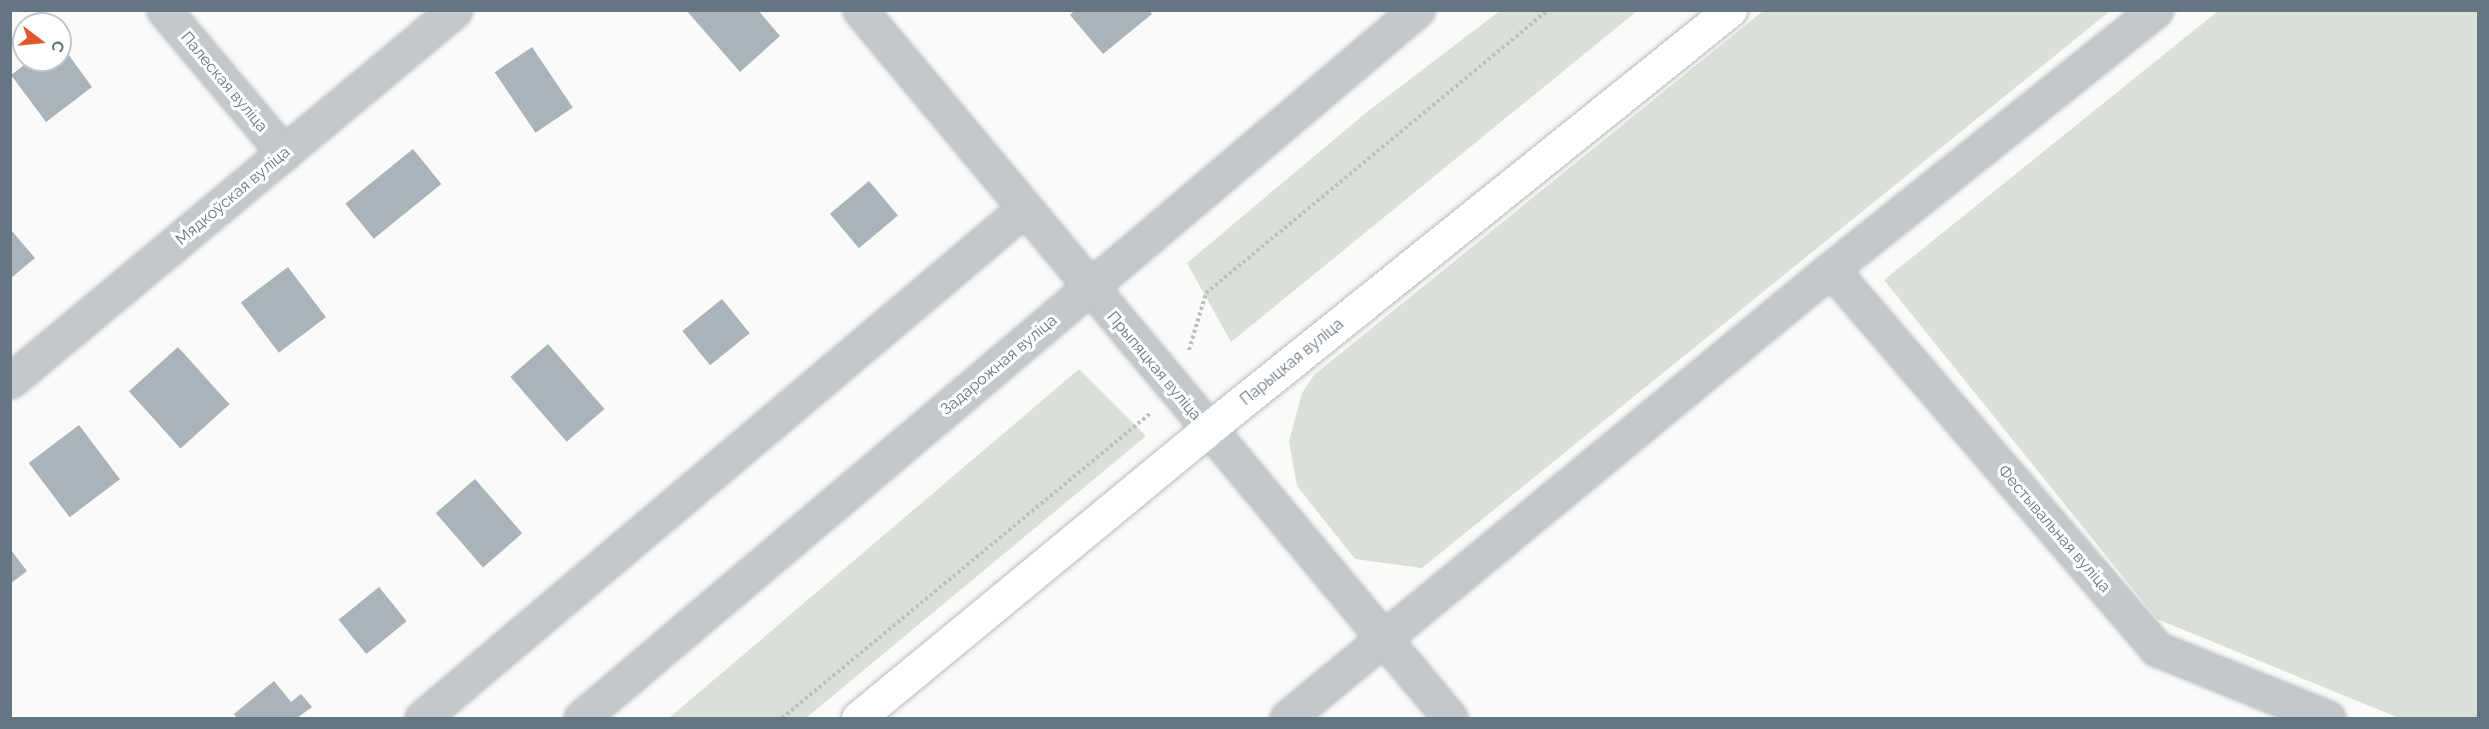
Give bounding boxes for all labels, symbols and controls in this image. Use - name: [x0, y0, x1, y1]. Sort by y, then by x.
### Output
- north arrow: [12, 12, 72, 72]
- street label: Палеская вуліца: [177, 28, 271, 136]
- text: С: [47, 39, 69, 54]
- street label: Мядкоўская вуліца: [172, 143, 294, 249]
- street label: Прыпяцкая вуліца: [1103, 308, 1205, 424]
- street label: Задарожная вуліца: [937, 311, 1061, 419]
- street label: Парыцкая вуліца: [1236, 314, 1348, 410]
- street label: Фестывальная вуліца: [1994, 462, 2114, 596]

